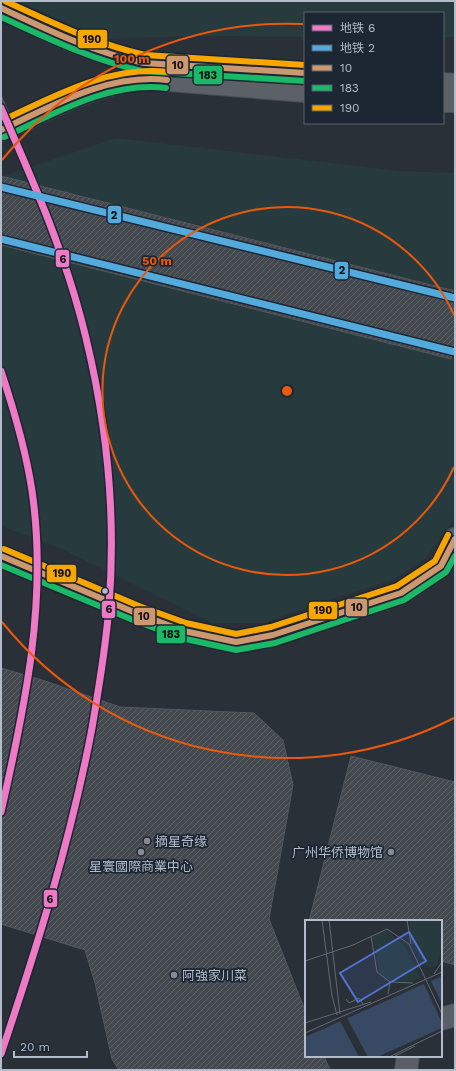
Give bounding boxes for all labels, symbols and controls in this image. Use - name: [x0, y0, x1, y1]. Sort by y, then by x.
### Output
- legend: [304, 12, 444, 124]
- text: 地铁 6: [340, 21, 375, 35]
- line badge: 190: [77, 29, 108, 49]
- text: 190: [83, 33, 101, 46]
- text: 地铁 2: [340, 41, 375, 55]
- text: 100 m: [114, 52, 150, 66]
- line badge: 10: [166, 55, 189, 75]
- text: 10: [172, 59, 184, 72]
- text: 10: [340, 61, 352, 75]
- line badge: 183: [193, 65, 223, 85]
- text: 183: [199, 69, 218, 82]
- text: 183: [340, 81, 359, 95]
- text: 190: [340, 101, 360, 115]
- line badge: 2: [107, 205, 122, 224]
- text: 2: [111, 209, 118, 222]
- line badge: 6: [55, 249, 70, 268]
- text: 6: [60, 253, 67, 266]
- text: 50 m: [142, 254, 172, 268]
- line badge: 2: [334, 261, 349, 280]
- text: 2: [339, 264, 346, 277]
- centre of rings: [280, 384, 294, 398]
- line badge: 190: [46, 564, 77, 583]
- text: 190: [53, 567, 71, 580]
- unlabelled marker: [100, 586, 110, 596]
- line badge: 10: [345, 598, 368, 617]
- line badge: 6: [101, 600, 116, 619]
- line badge: 190: [308, 601, 338, 620]
- text: 10: [351, 601, 363, 614]
- text: 6: [106, 603, 113, 616]
- text: 190: [314, 604, 332, 617]
- line badge: 10: [133, 607, 156, 626]
- text: 10: [138, 610, 150, 623]
- line badge: 183: [156, 625, 186, 644]
- text: 183: [162, 628, 181, 641]
- place label: 摘星奇缘: [155, 834, 207, 849]
- marker: 摘星奇缘: [142, 836, 152, 846]
- place label: 广州华侨博物馆: [292, 845, 383, 860]
- marker: 星寰國際商業中心: [136, 847, 146, 857]
- marker: 广州华侨博物馆: [386, 847, 396, 857]
- place label: 星寰國際商業中心: [89, 859, 193, 874]
- line badge: 6: [43, 889, 58, 908]
- text: 6: [47, 893, 54, 906]
- inset map: [305, 920, 442, 1057]
- place label: 阿強家川菜: [182, 968, 247, 983]
- marker: 阿強家川菜: [169, 970, 179, 980]
- scale bar: [14, 1033, 87, 1059]
- text: 20 m: [20, 1040, 50, 1054]

